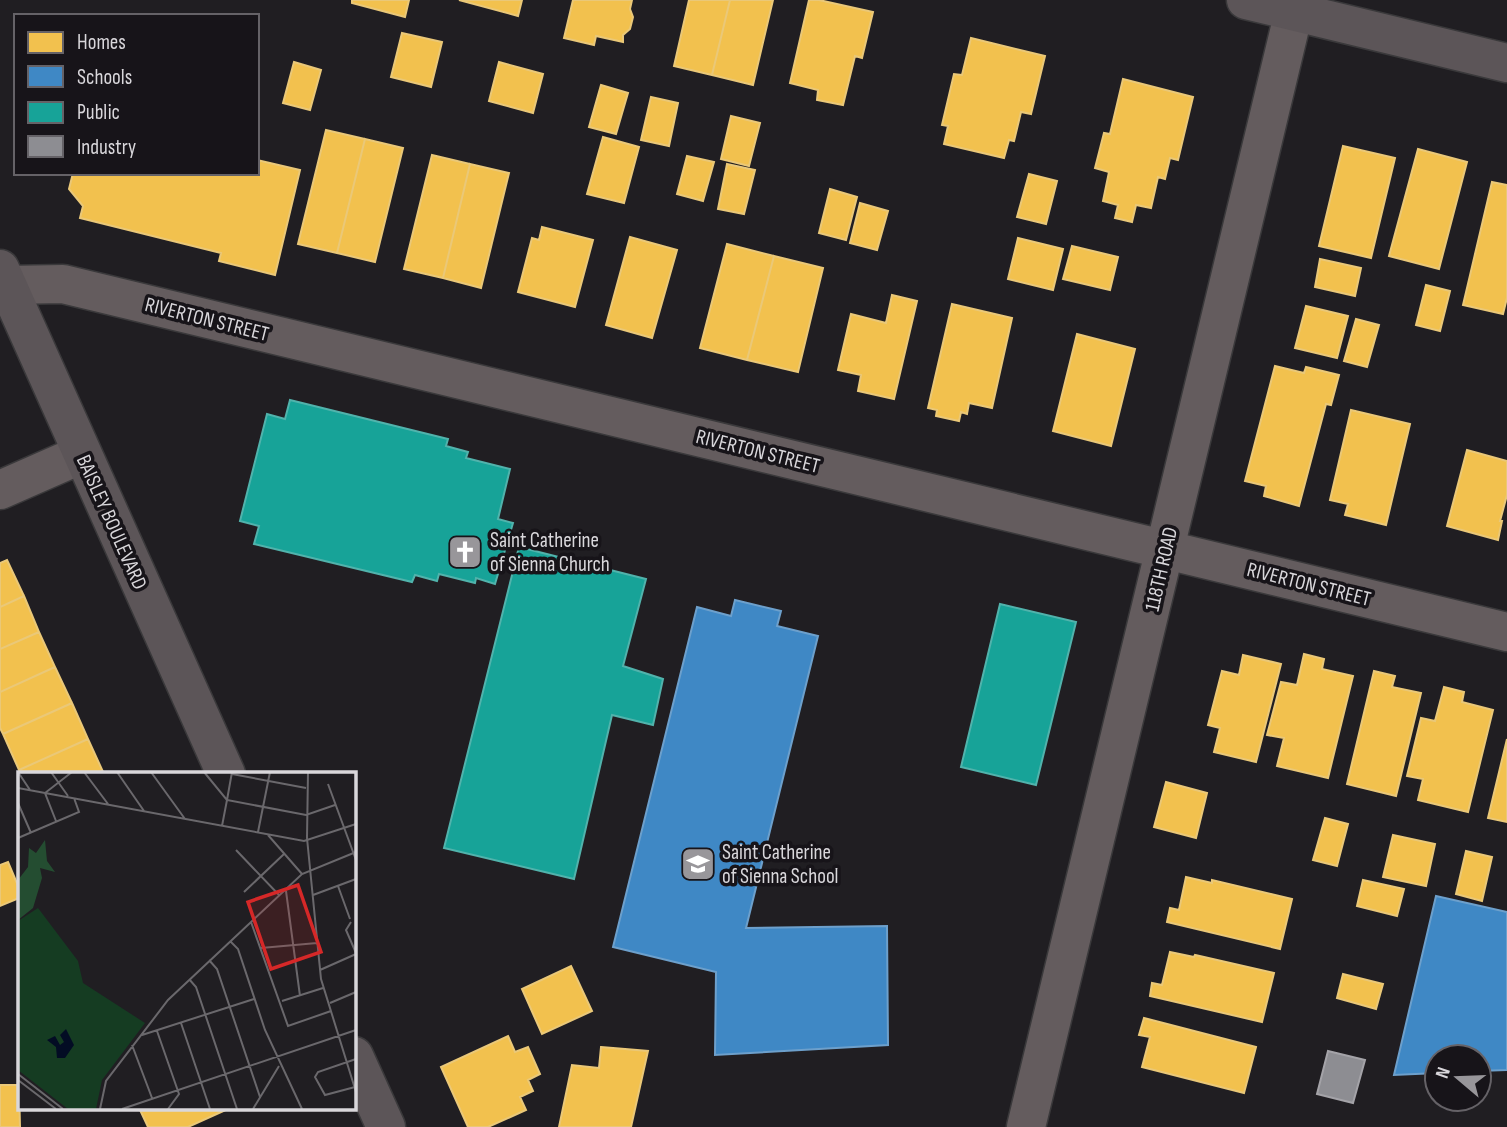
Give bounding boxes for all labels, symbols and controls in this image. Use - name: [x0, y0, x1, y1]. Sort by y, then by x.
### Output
- legend: [14, 14, 259, 175]
- text: Homes: [77, 30, 126, 55]
- text: Schools: [77, 65, 132, 90]
- text: Public: [77, 100, 120, 125]
- text: Industry: [77, 135, 136, 160]
- street label: RIVERTON STREET: [142, 292, 272, 347]
- street label: RIVERTON STREET: [693, 424, 823, 479]
- street label: BAISLEY BOULEVARD: [71, 451, 152, 593]
- street label: 118TH ROAD: [1140, 525, 1183, 614]
- place label: Saint Catherine of Sienna Church: [490, 528, 610, 577]
- church icon: Saint Catherine of Sienna Church: [446, 533, 484, 571]
- street label: RIVERTON STREET: [1244, 557, 1374, 612]
- inset map: [18, 772, 355, 1110]
- place label: Saint Catherine of Sienna School: [722, 840, 839, 889]
- school or university icon: Saint Catherine of Sienna School: [679, 845, 717, 883]
- north arrow: [1423, 1043, 1493, 1113]
- text: N: [1431, 1064, 1456, 1081]

